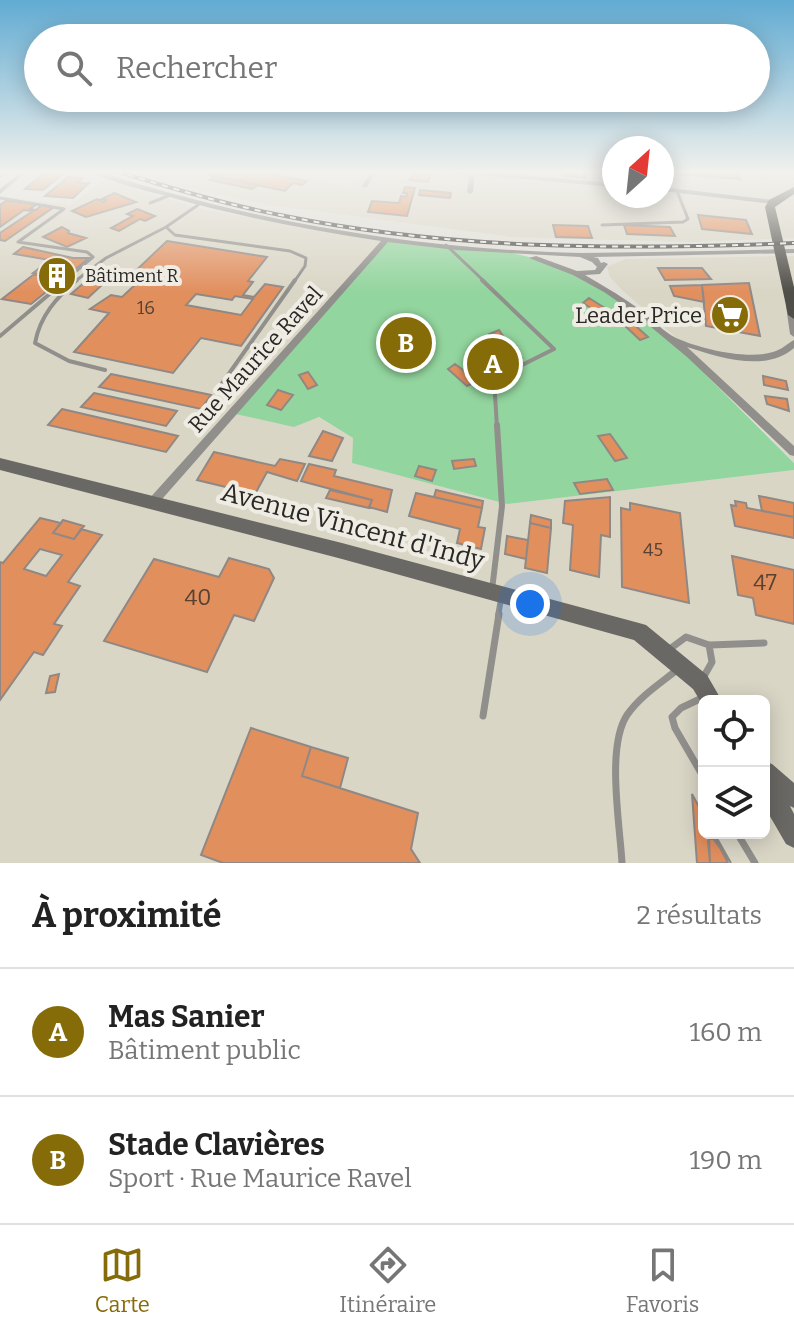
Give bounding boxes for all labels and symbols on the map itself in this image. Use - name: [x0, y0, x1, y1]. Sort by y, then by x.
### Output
- north arrow: [602, 136, 674, 208]
- building icon: Bâtiment R: [36, 255, 78, 297]
- place label: Bâtiment R: [85, 265, 178, 287]
- street label: Rue Maurice Ravel: [183, 281, 328, 438]
- supermarket icon: Leader Price: [709, 294, 751, 336]
- house number: 16: [137, 297, 155, 319]
- place label: Leader Price: [575, 302, 702, 329]
- pin: B: [380, 313, 432, 373]
- pin: A: [467, 334, 519, 394]
- street label: Avenue Vincent d'Indy: [218, 476, 488, 577]
- house number: 45: [643, 539, 663, 561]
- house number: 47: [753, 569, 777, 596]
- house number: 40: [185, 584, 211, 611]
- your location: [510, 584, 550, 624]

